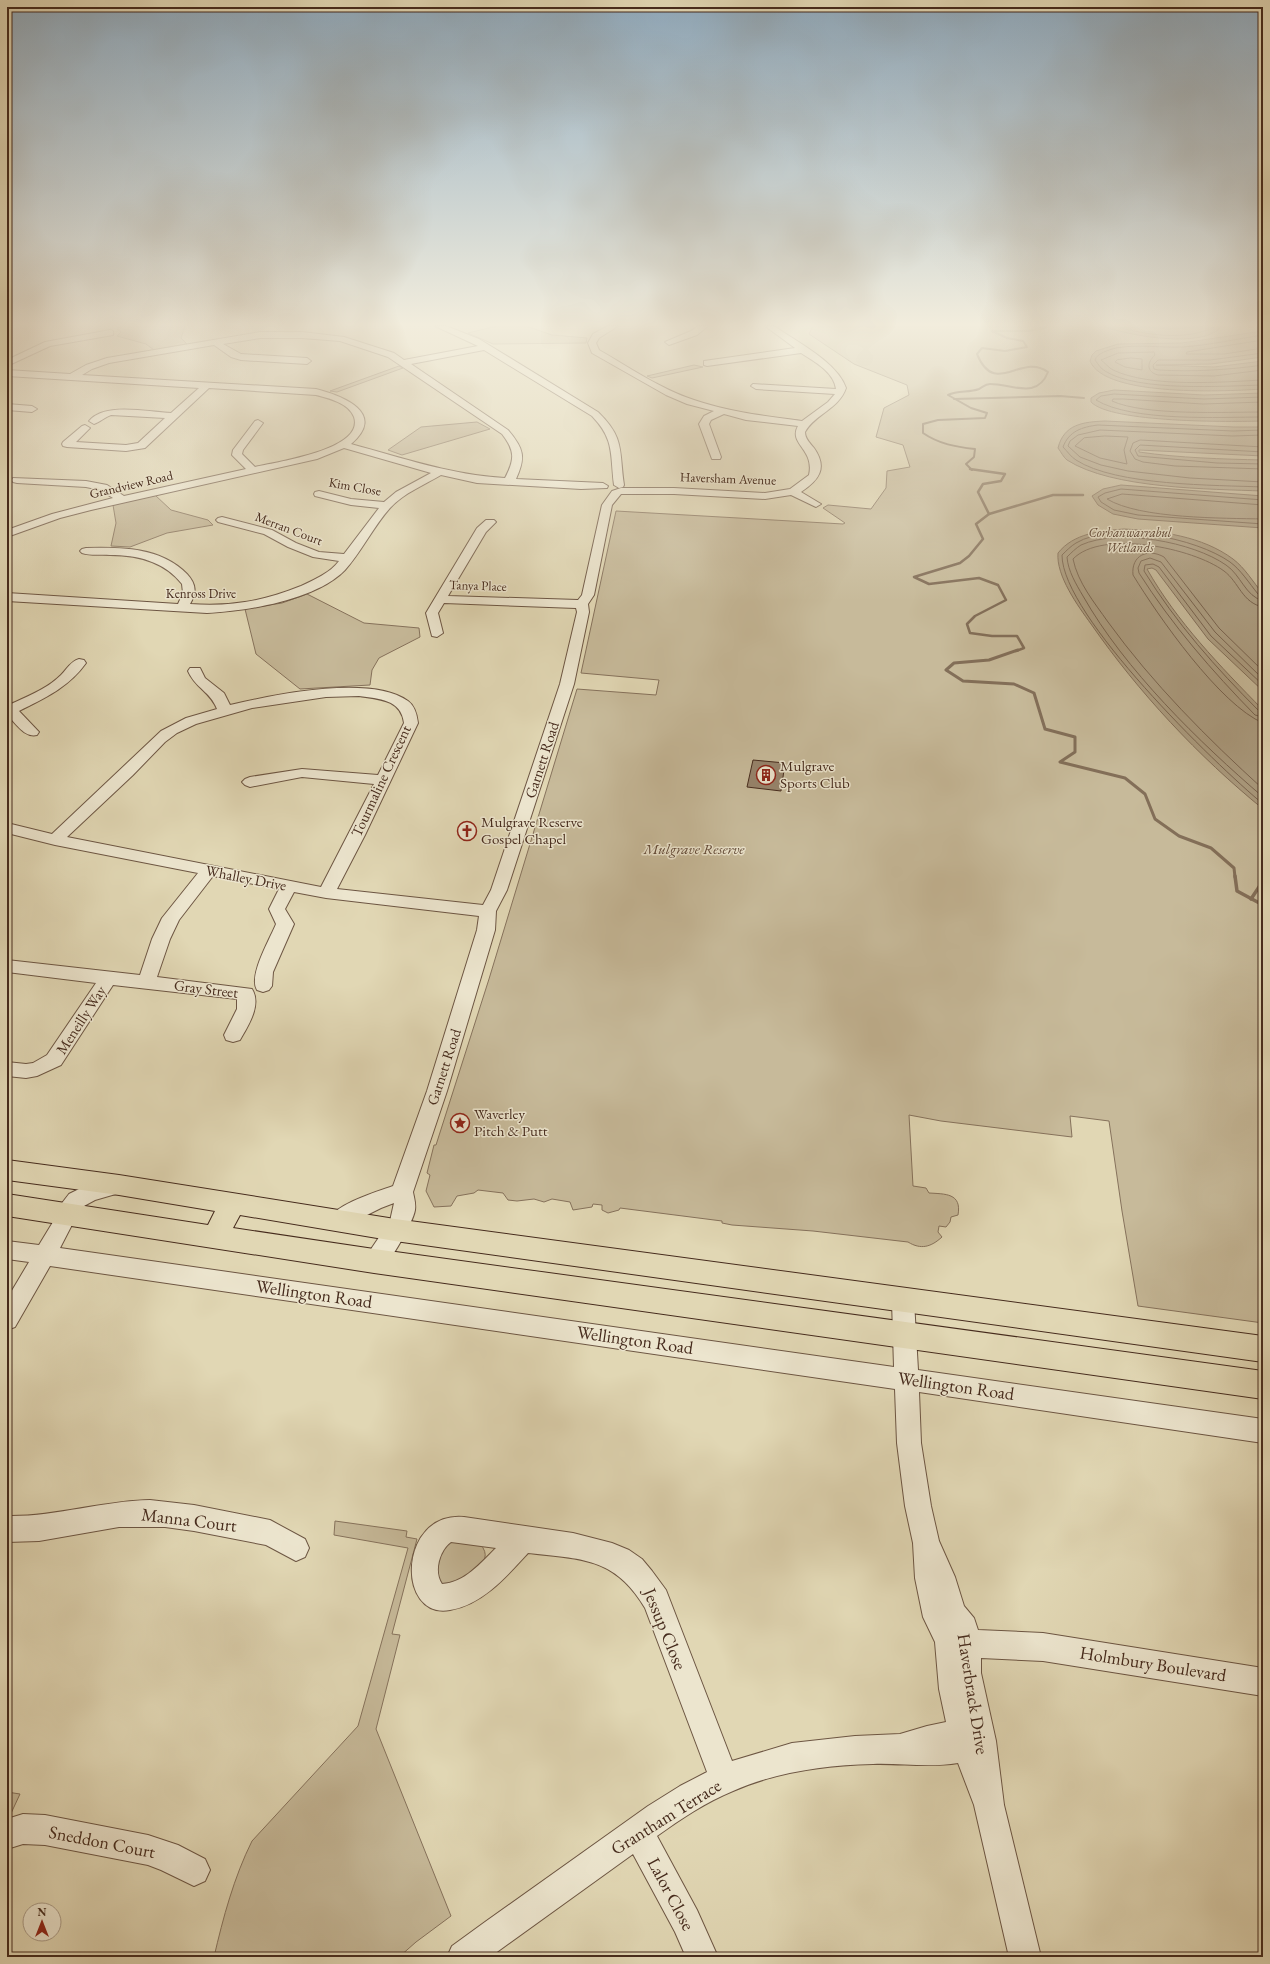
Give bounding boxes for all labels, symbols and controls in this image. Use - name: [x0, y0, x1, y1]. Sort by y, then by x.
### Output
- street label: Grandview Road: [88, 467, 175, 502]
- street label: Haversham Avenue: [680, 468, 776, 489]
- street label: Kim Close: [327, 474, 382, 499]
- street label: Merran Court: [253, 508, 325, 549]
- park label: Corhanwarrabul Wetlands: [1089, 524, 1172, 556]
- street label: Tanya Place: [449, 576, 507, 595]
- street label: Kenross Drive: [166, 585, 236, 602]
- street label: Garnett Road: [520, 719, 563, 801]
- street label: Tourmaline Crescent: [346, 722, 415, 840]
- place label: Mulgrave Sports Club: [780, 756, 850, 792]
- building icon: Mulgrave Sports Club: [755, 764, 777, 786]
- place label: Mulgrave Reserve Gospel Chapel: [481, 812, 583, 848]
- church icon: Mulgrave Reserve Gospel Chapel: [456, 820, 478, 842]
- park label: Mulgrave Reserve: [643, 839, 745, 858]
- street label: Whalley Drive: [204, 860, 288, 895]
- street label: Gray Street: [173, 975, 239, 1002]
- street label: Meneilly Way: [51, 982, 110, 1058]
- street label: Garnett Road: [422, 1026, 465, 1108]
- place label: Waverley Pitch & Putt: [474, 1104, 548, 1140]
- place icon: Waverley Pitch & Putt: [449, 1112, 471, 1134]
- street label: Wellington Road: [254, 1274, 375, 1313]
- street label: Wellington Road: [575, 1320, 696, 1359]
- street label: Wellington Road: [896, 1366, 1017, 1405]
- street label: Manna Court: [140, 1502, 238, 1537]
- street label: Jessup Close: [638, 1583, 692, 1673]
- street label: Haverbrack Drive: [953, 1632, 994, 1756]
- street label: Holmbury Boulevard: [1078, 1641, 1229, 1687]
- street label: Grantham Terrace: [606, 1773, 725, 1860]
- street label: Sneddon Court: [47, 1820, 158, 1863]
- street label: Lalor Close: [643, 1853, 700, 1934]
- north arrow: [22, 1902, 62, 1942]
- text: N: [38, 1905, 47, 1919]

